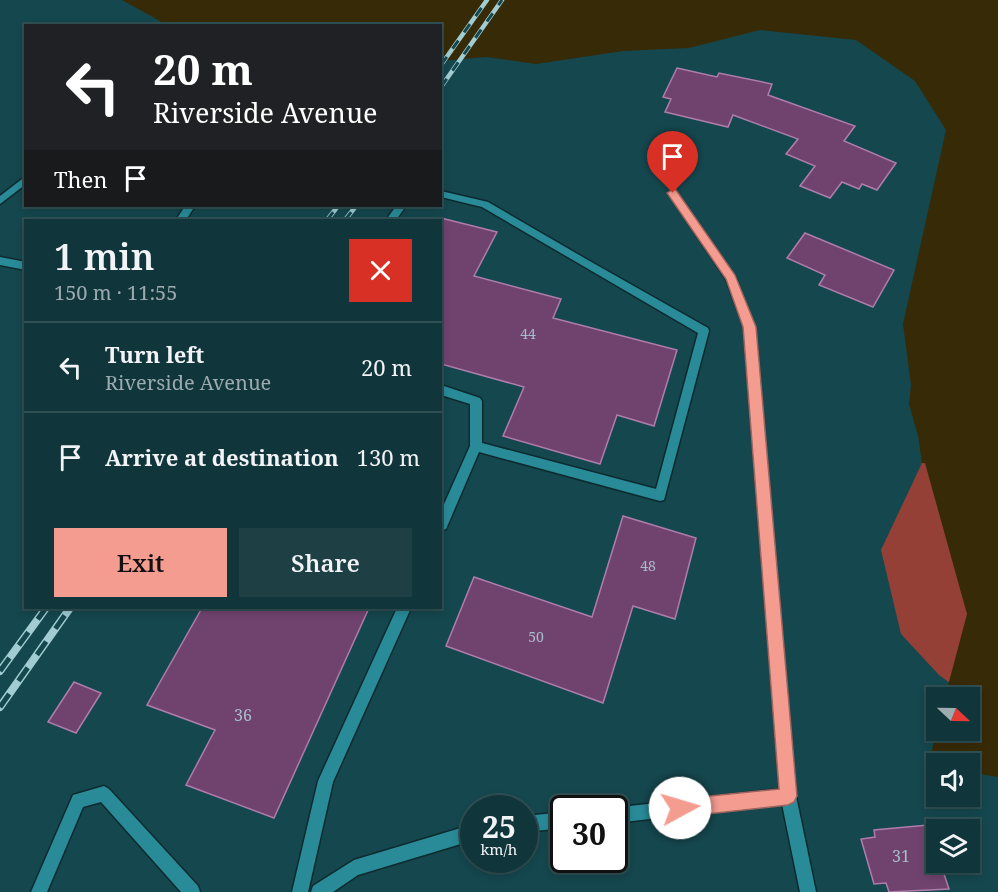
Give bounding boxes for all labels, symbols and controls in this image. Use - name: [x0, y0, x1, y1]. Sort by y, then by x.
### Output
- text: 20 m: [153, 40, 253, 97]
- icon: left: [54, 48, 132, 126]
- text: Riverside Avenue: [153, 94, 378, 131]
- pin: [647, 131, 698, 193]
- icon: arrive: [656, 140, 689, 173]
- icon: arrive: [119, 162, 152, 195]
- text: Then: [54, 164, 107, 194]
- text: 1 min: [54, 232, 155, 281]
- button: close: [349, 239, 412, 302]
- text: 150 m · 11:55: [54, 279, 177, 306]
- house number: 44: [520, 324, 536, 343]
- text: Turn left: [105, 339, 204, 369]
- icon: left: [54, 351, 87, 384]
- text: 20 m: [361, 352, 412, 382]
- text: Riverside Avenue: [105, 369, 271, 396]
- icon: arrive: [54, 441, 87, 474]
- text: Arrive at destination: [105, 442, 339, 472]
- text: 130 m: [357, 442, 420, 472]
- button: Exit: [54, 528, 227, 597]
- button: Share: [239, 528, 412, 597]
- house number: 48: [640, 556, 656, 575]
- house number: 50: [528, 627, 544, 646]
- north arrow: [926, 687, 980, 741]
- map controls: [926, 687, 980, 873]
- house number: 36: [234, 704, 252, 726]
- button: sound: [926, 753, 980, 807]
- position arrow: [648, 776, 712, 840]
- speed limit sign: 30: [550, 795, 628, 873]
- text: 25: [482, 806, 516, 847]
- button: layers: [926, 819, 980, 873]
- text: km/h: [481, 839, 517, 859]
- house number: 31: [892, 845, 910, 867]

